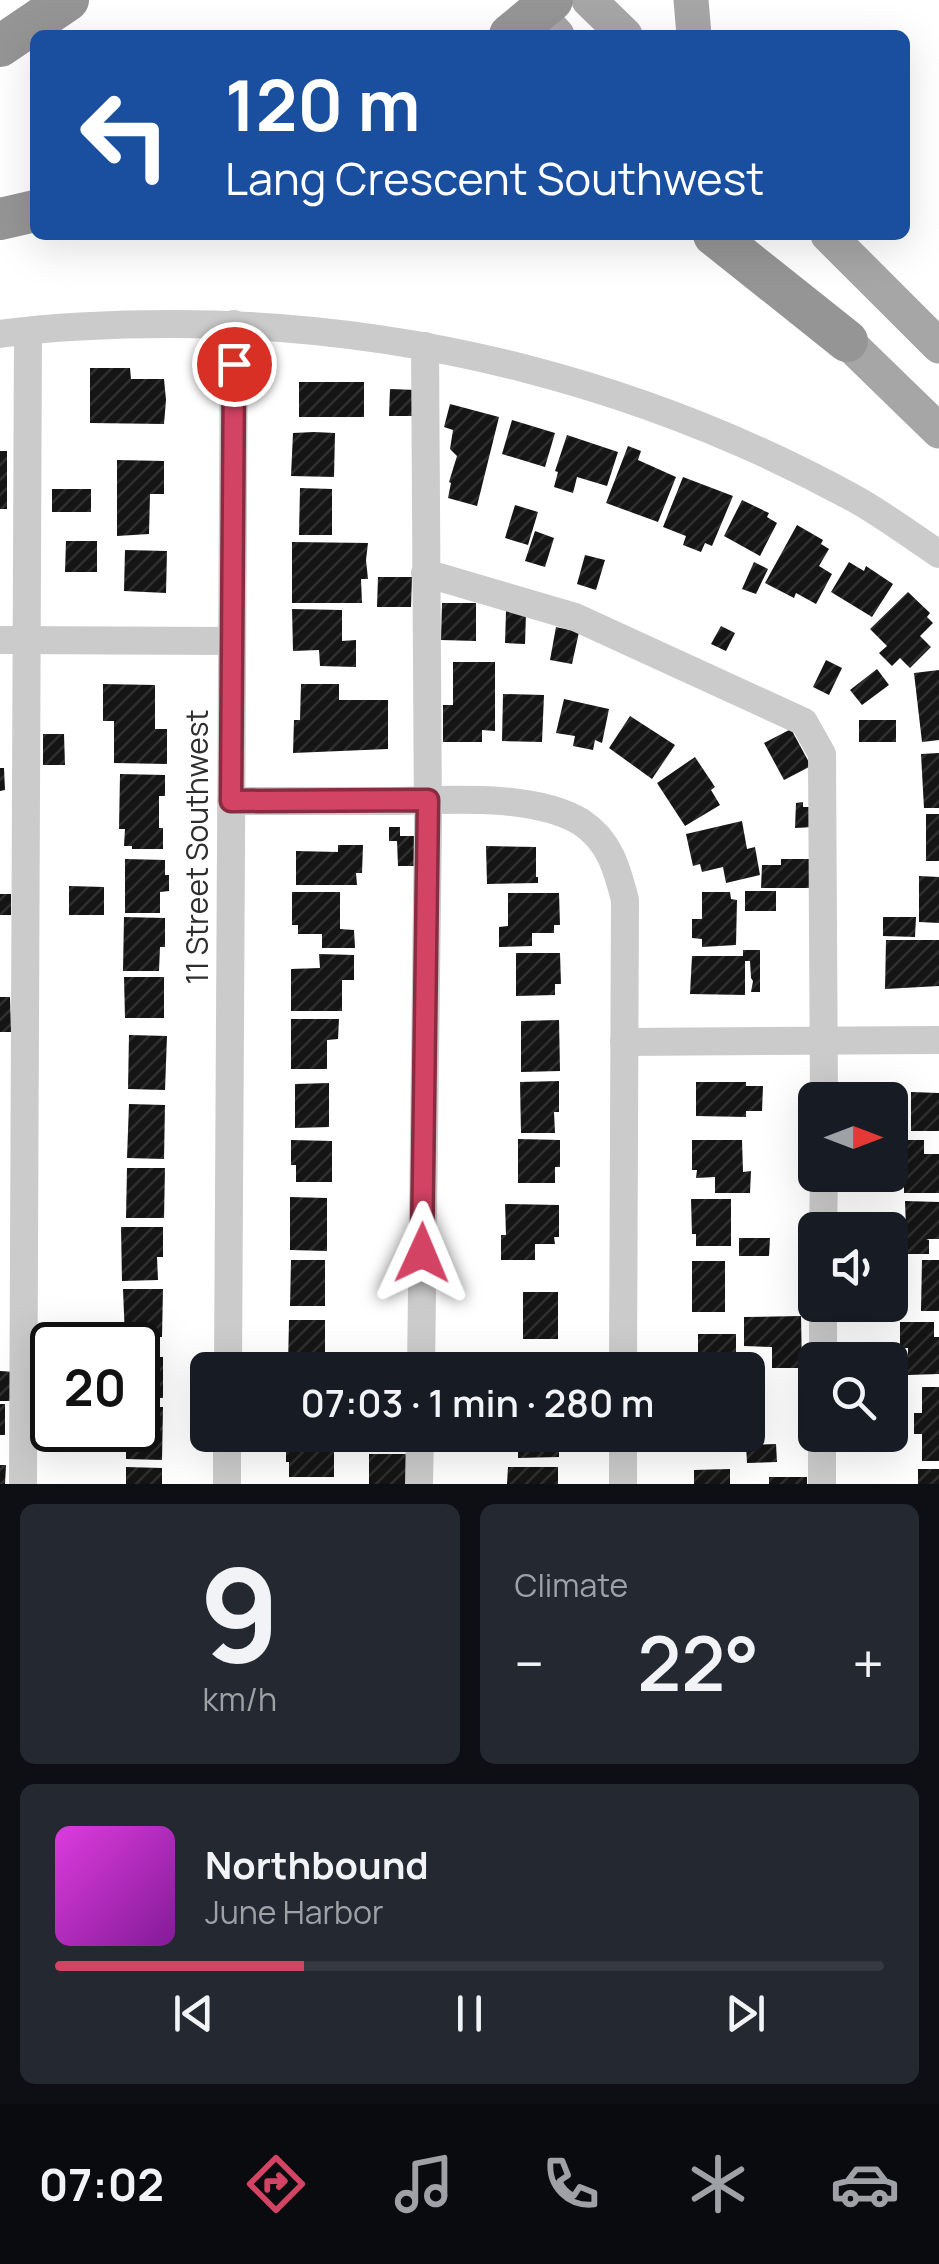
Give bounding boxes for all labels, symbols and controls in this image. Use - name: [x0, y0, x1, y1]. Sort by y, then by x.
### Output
- text: 120 m: [225, 56, 420, 152]
- icon: left: [60, 70, 190, 200]
- text: Lang Crescent Southwest: [225, 147, 764, 209]
- pin: [192, 322, 277, 407]
- icon: arrive: [207, 337, 262, 392]
- street label: 11 Street Southwest: [176, 709, 217, 985]
- north arrow: [798, 1082, 908, 1192]
- map controls: [798, 1082, 908, 1452]
- position arrow: [370, 1201, 474, 1305]
- button: sound: [798, 1212, 908, 1322]
- speed limit sign: 20: [30, 1322, 160, 1452]
- button: search: [798, 1342, 908, 1452]
- text: 07:03 · 1 min · 280 m: [301, 1376, 654, 1428]
- text: 9: [199, 1523, 280, 1701]
- text: Climate: [515, 1563, 628, 1607]
- text: 22°: [637, 1611, 759, 1714]
- text: −: [515, 1625, 544, 1701]
- text: +: [852, 1625, 884, 1701]
- text: km/h: [203, 1677, 277, 1721]
- text: Northbound: [205, 1838, 429, 1890]
- text: June Harbor: [205, 1890, 383, 1934]
- icon: previous: [166, 1986, 221, 2041]
- icon: pause: [442, 1986, 497, 2041]
- icon: next: [718, 1986, 773, 2041]
- icon: directions: [241, 2149, 311, 2219]
- icon: music: [389, 2149, 459, 2219]
- icon: phone: [536, 2149, 606, 2219]
- icon: climate: [683, 2149, 753, 2219]
- icon: car: [830, 2149, 900, 2219]
- text: 07:02: [39, 2153, 164, 2215]

